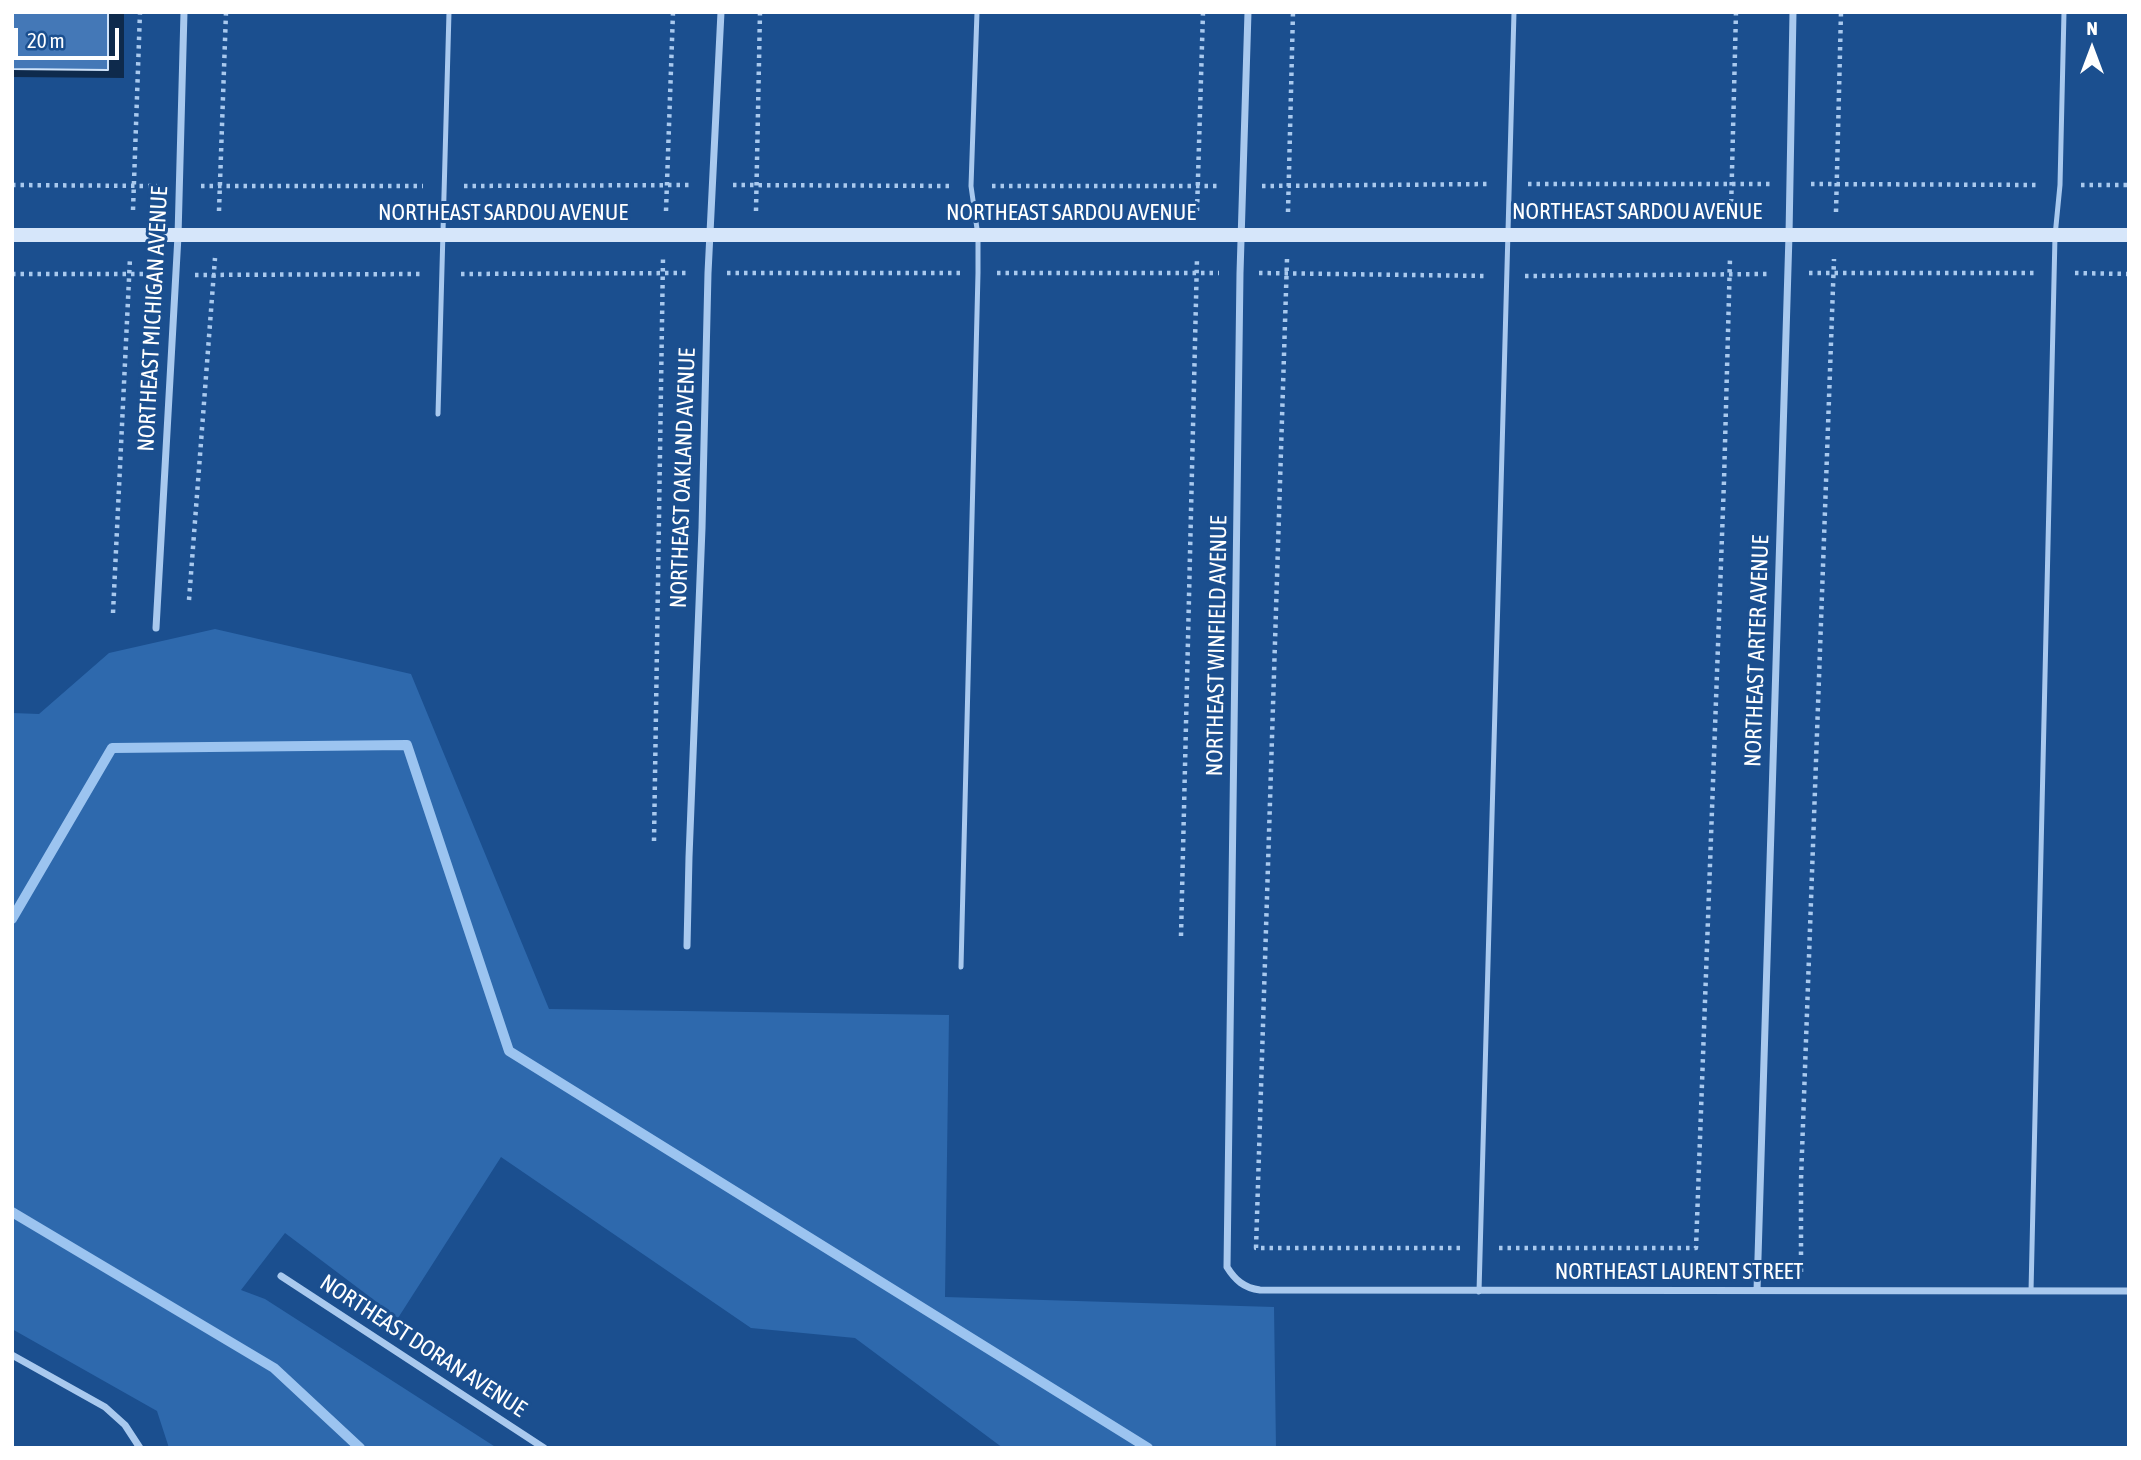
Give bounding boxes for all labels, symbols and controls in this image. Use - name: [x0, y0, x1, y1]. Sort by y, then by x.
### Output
- scale bar: [18, 14, 122, 58]
- north arrow: [2057, 14, 2127, 84]
- text: N: [2086, 17, 2098, 39]
- text: 20 m: [27, 28, 65, 52]
- street label: NORTHEAST MICHIGAN AVENUE: [132, 186, 174, 452]
- street label: NORTHEAST SARDOU AVENUE: [1512, 198, 1762, 226]
- street label: NORTHEAST SARDOU AVENUE: [378, 199, 628, 227]
- street label: NORTHEAST SARDOU AVENUE: [946, 199, 1196, 227]
- street label: NORTHEAST OAKLAND AVENUE: [665, 347, 701, 609]
- street label: NORTHEAST WINFIELD AVENUE: [1201, 515, 1233, 777]
- street label: NORTHEAST ARTER AVENUE: [1739, 535, 1775, 767]
- street label: NORTHEAST LAURENT STREET: [1555, 1258, 1803, 1286]
- street label: NORTHEAST DORAN AVENUE: [315, 1269, 531, 1423]

